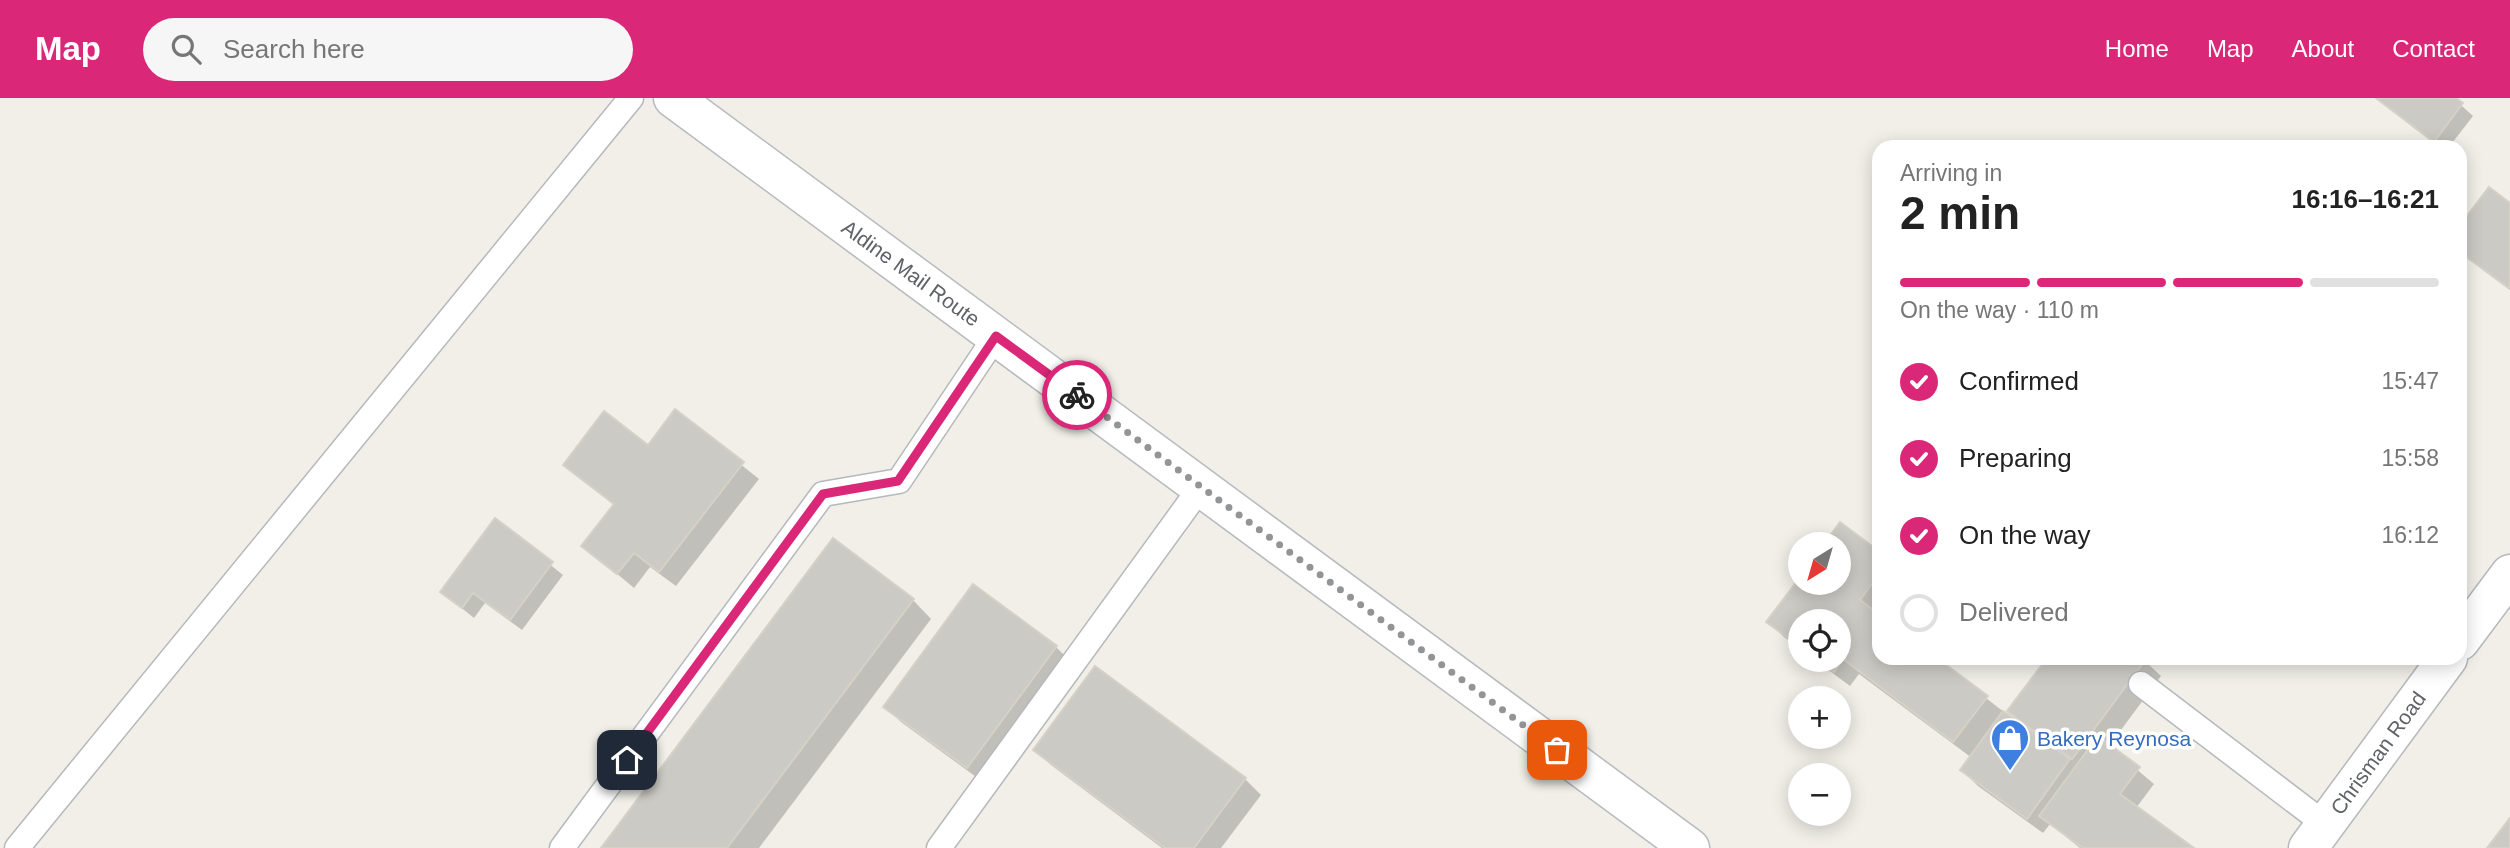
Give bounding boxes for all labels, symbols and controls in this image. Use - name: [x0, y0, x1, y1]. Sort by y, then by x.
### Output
- search box: [143, 18, 633, 81]
- text: Map: [35, 30, 101, 67]
- icon: search: [167, 30, 205, 68]
- text: Search here: [223, 34, 365, 64]
- text: Home: [2105, 35, 2169, 62]
- text: Map: [2207, 35, 2254, 62]
- text: About: [2292, 35, 2354, 62]
- text: Contact: [2392, 35, 2475, 62]
- text: Arriving in: [1900, 160, 2002, 186]
- text: 16:16–16:21: [2292, 184, 2439, 214]
- text: 2 min: [1900, 187, 2020, 239]
- street label: Aldine Mail Route: [838, 215, 984, 331]
- text: On the way · 110 m: [1900, 297, 2099, 323]
- courier: [1042, 360, 1112, 430]
- icon: check: [1900, 363, 1938, 401]
- text: Confirmed: [1959, 366, 2079, 396]
- text: 15:47: [2381, 368, 2439, 394]
- icon: bike: [1058, 376, 1096, 414]
- icon: check: [1900, 440, 1938, 478]
- text: Preparing: [1959, 443, 2072, 473]
- text: 15:58: [2381, 445, 2439, 471]
- icon: check: [1900, 517, 1938, 555]
- text: On the way: [1959, 520, 2091, 550]
- text: 16:12: [2381, 522, 2439, 548]
- north arrow: [1788, 532, 1852, 595]
- map controls: [1788, 532, 1851, 826]
- text: Delivered: [1959, 597, 2069, 627]
- button: locate: [1788, 609, 1851, 672]
- button: +: [1788, 686, 1851, 749]
- street label: Chrisman Road: [2326, 687, 2430, 819]
- shop icon: Bakery Reynosa: [1989, 717, 2031, 772]
- pin: [1527, 720, 1587, 780]
- place label: Bakery Reynosa: [2037, 727, 2191, 750]
- pin: [597, 730, 657, 790]
- icon: bag: [1538, 731, 1576, 769]
- icon: home: [608, 741, 646, 779]
- button: −: [1788, 763, 1851, 826]

